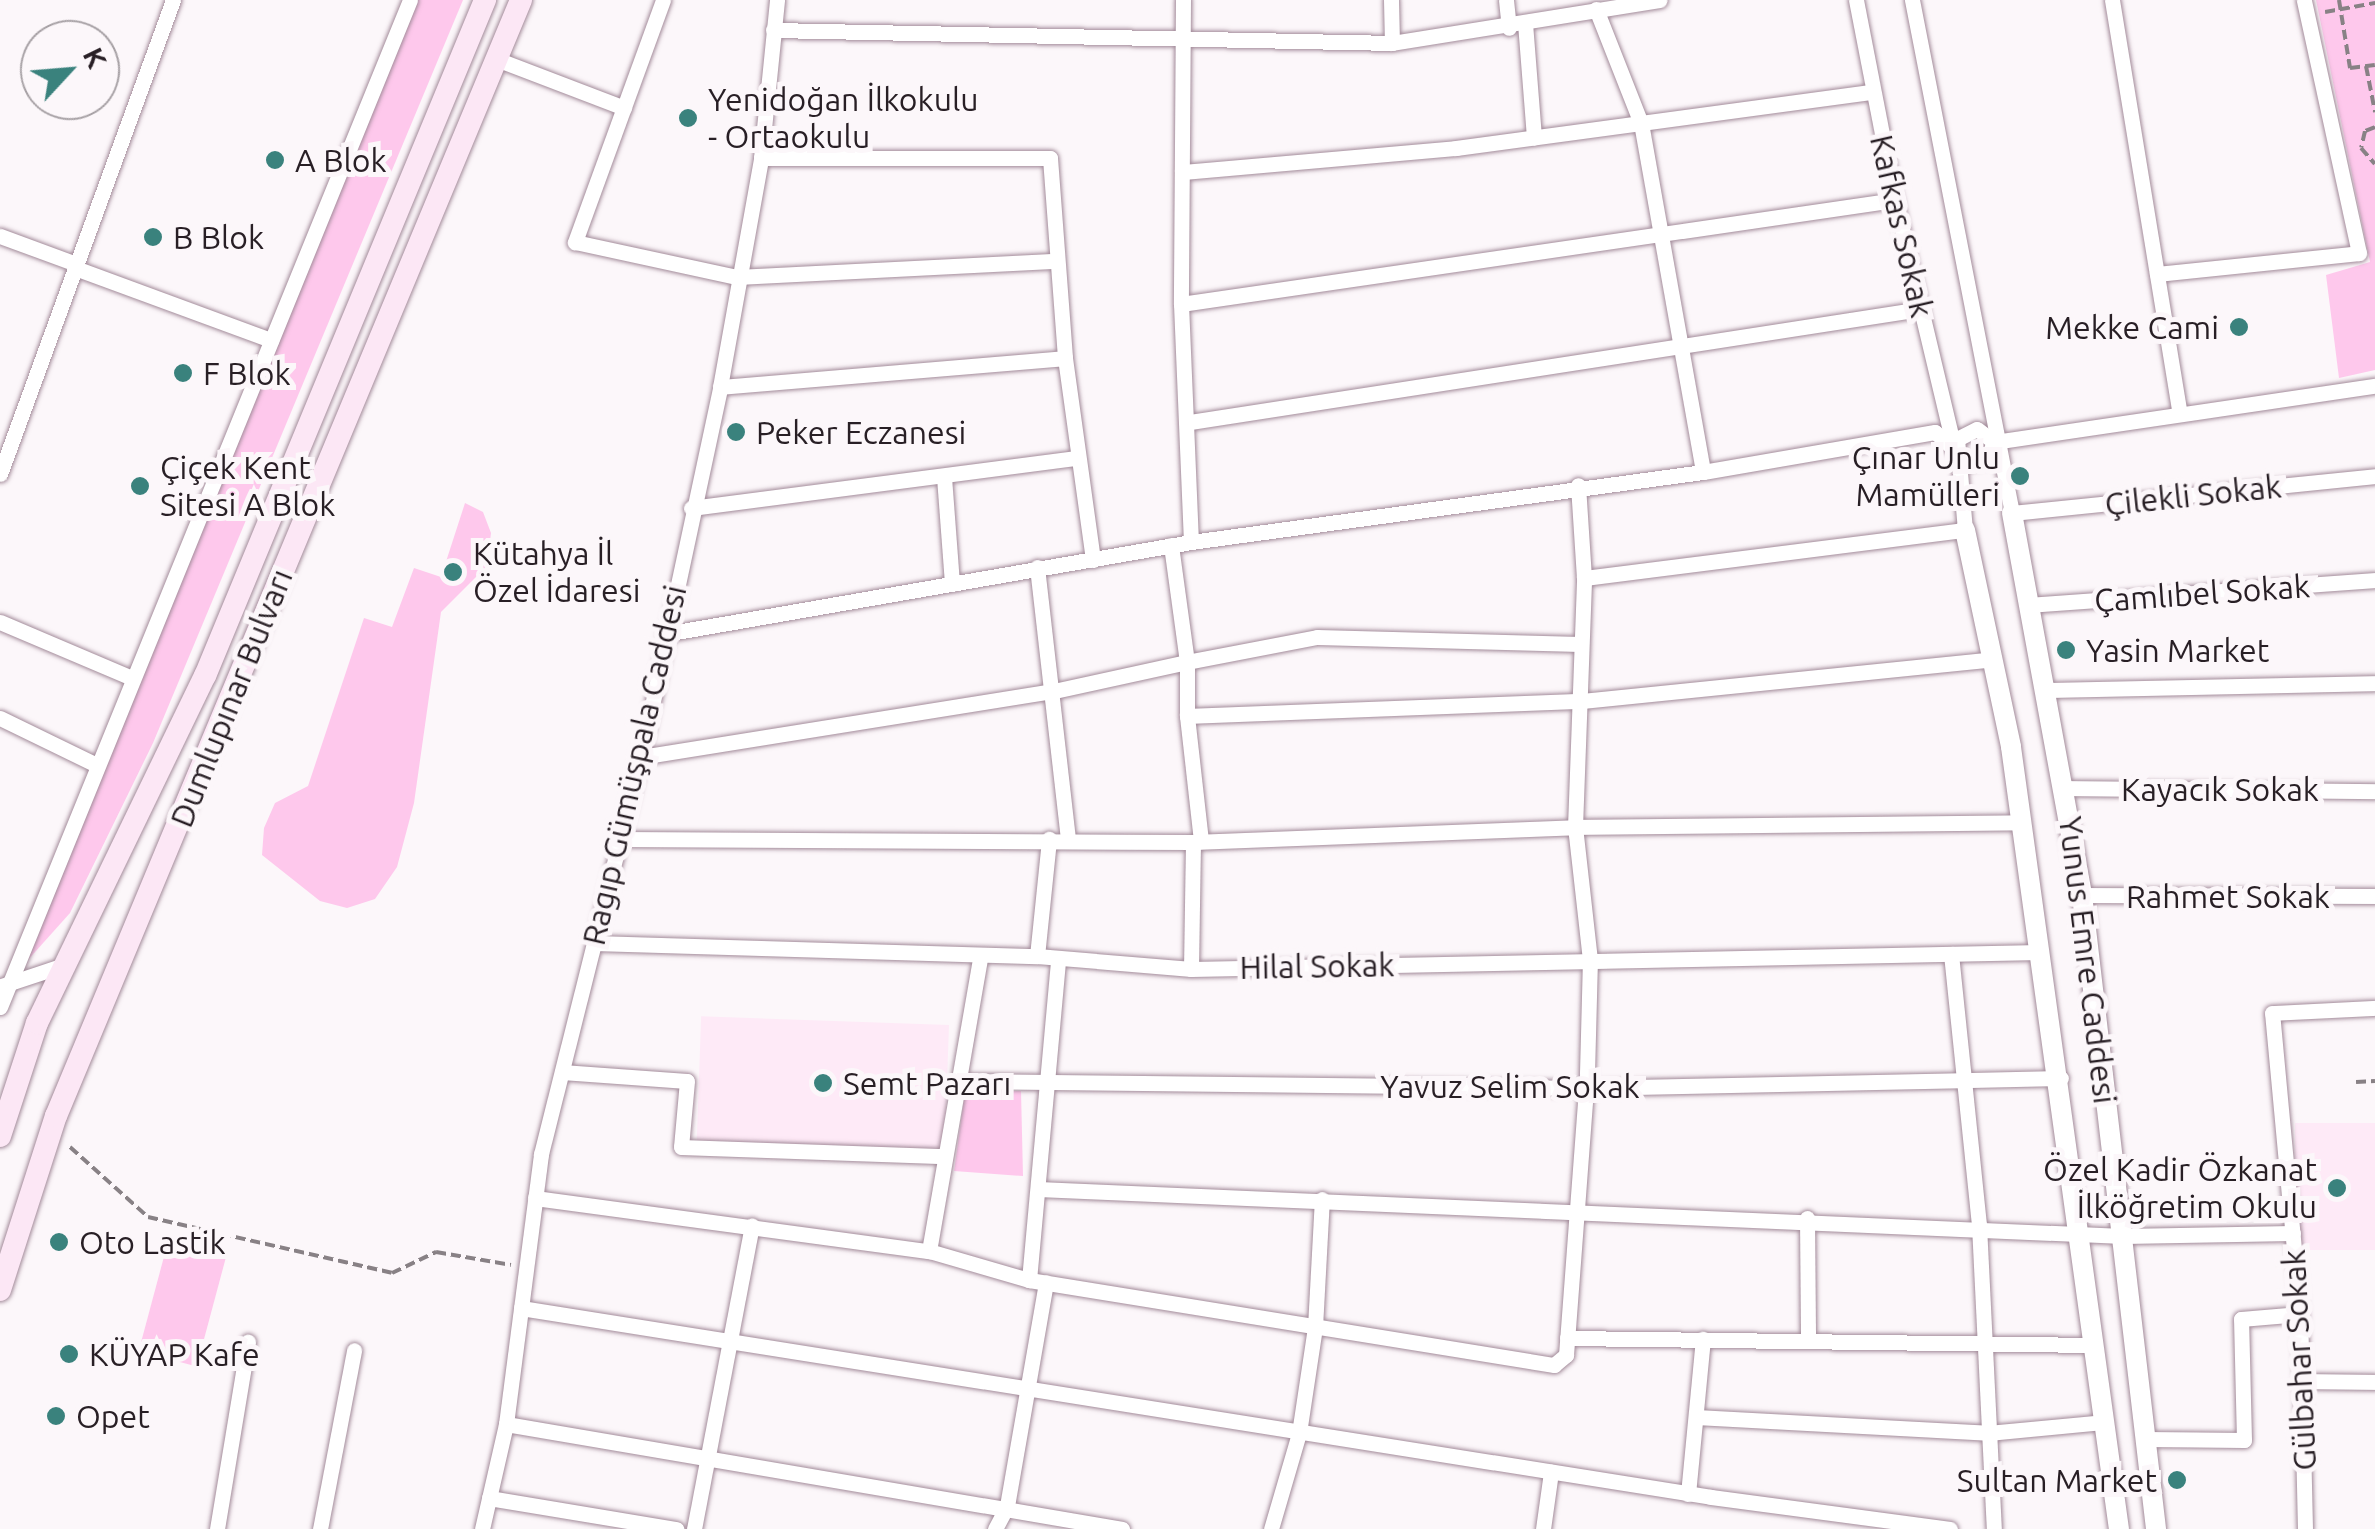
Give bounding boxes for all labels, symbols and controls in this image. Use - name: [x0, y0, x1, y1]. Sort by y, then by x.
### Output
- north arrow: [20, 20, 120, 120]
- text: K: [78, 42, 114, 73]
- place label: Yenidoğan İlkokulu - Ortaokulu: [708, 81, 979, 156]
- marker: Yenidoğan İlkokulu - Ortaokulu: [677, 107, 699, 129]
- street label: Kafkas Sokak: [1862, 131, 1942, 321]
- place label: A Blok: [295, 141, 387, 179]
- marker: A Blok: [264, 149, 286, 171]
- place label: B Blok: [173, 218, 264, 256]
- marker: B Blok: [142, 226, 164, 248]
- place label: Mekke Cami: [2045, 308, 2219, 346]
- marker: Mekke Cami: [2228, 316, 2250, 338]
- place label: F Blok: [203, 354, 291, 392]
- marker: F Blok: [172, 362, 194, 384]
- place label: Peker Eczanesi: [756, 413, 966, 451]
- marker: Peker Eczanesi: [725, 421, 747, 443]
- place label: Çınar Unlu Mamülleri: [1852, 439, 2000, 514]
- place label: Çiçek Kent Sitesi A Blok: [160, 449, 335, 524]
- marker: Çınar Unlu Mamülleri: [2009, 465, 2031, 487]
- street label: Çilekli Sokak: [2103, 467, 2283, 523]
- marker: Çiçek Kent Sitesi A Blok: [129, 475, 151, 497]
- place label: Kütahya İl Özel İdaresi: [473, 535, 640, 610]
- marker: Kütahya İl Özel İdaresi: [442, 561, 464, 583]
- street label: Dumlupınar Bulvarı: [162, 563, 300, 833]
- street label: Çamlıbel Sokak: [2093, 566, 2311, 620]
- street label: Ragıp Gümüşpala Caddesi: [574, 581, 694, 949]
- place label: Yasin Market: [2086, 631, 2269, 669]
- marker: Yasin Market: [2055, 639, 2077, 661]
- street label: Kayacık Sokak: [2121, 770, 2319, 808]
- street label: Yunus Emre Caddesi: [2051, 814, 2125, 1106]
- street label: Rahmet Sokak: [2126, 877, 2330, 915]
- street label: Hilal Sokak: [1239, 945, 1395, 987]
- place label: Semt Pazarı: [843, 1064, 1011, 1102]
- street label: Yavuz Selim Sokak: [1380, 1067, 1640, 1105]
- marker: Semt Pazarı: [812, 1072, 834, 1094]
- place label: Özel Kadir Özkanat İlköğretim Okulu: [2043, 1151, 2317, 1226]
- marker: Özel Kadir Özkanat İlköğretim Okulu: [2326, 1177, 2348, 1199]
- place label: Oto Lastik: [79, 1223, 226, 1261]
- marker: Oto Lastik: [48, 1231, 70, 1253]
- street label: Gülbahar Sokak: [2274, 1248, 2324, 1472]
- place label: KÜYAP Kafe: [89, 1335, 260, 1373]
- marker: KÜYAP Kafe: [58, 1343, 80, 1365]
- place label: Opet: [76, 1397, 150, 1435]
- marker: Opet: [45, 1405, 67, 1427]
- place label: Sultan Market: [1957, 1461, 2157, 1499]
- marker: Sultan Market: [2166, 1469, 2188, 1491]

